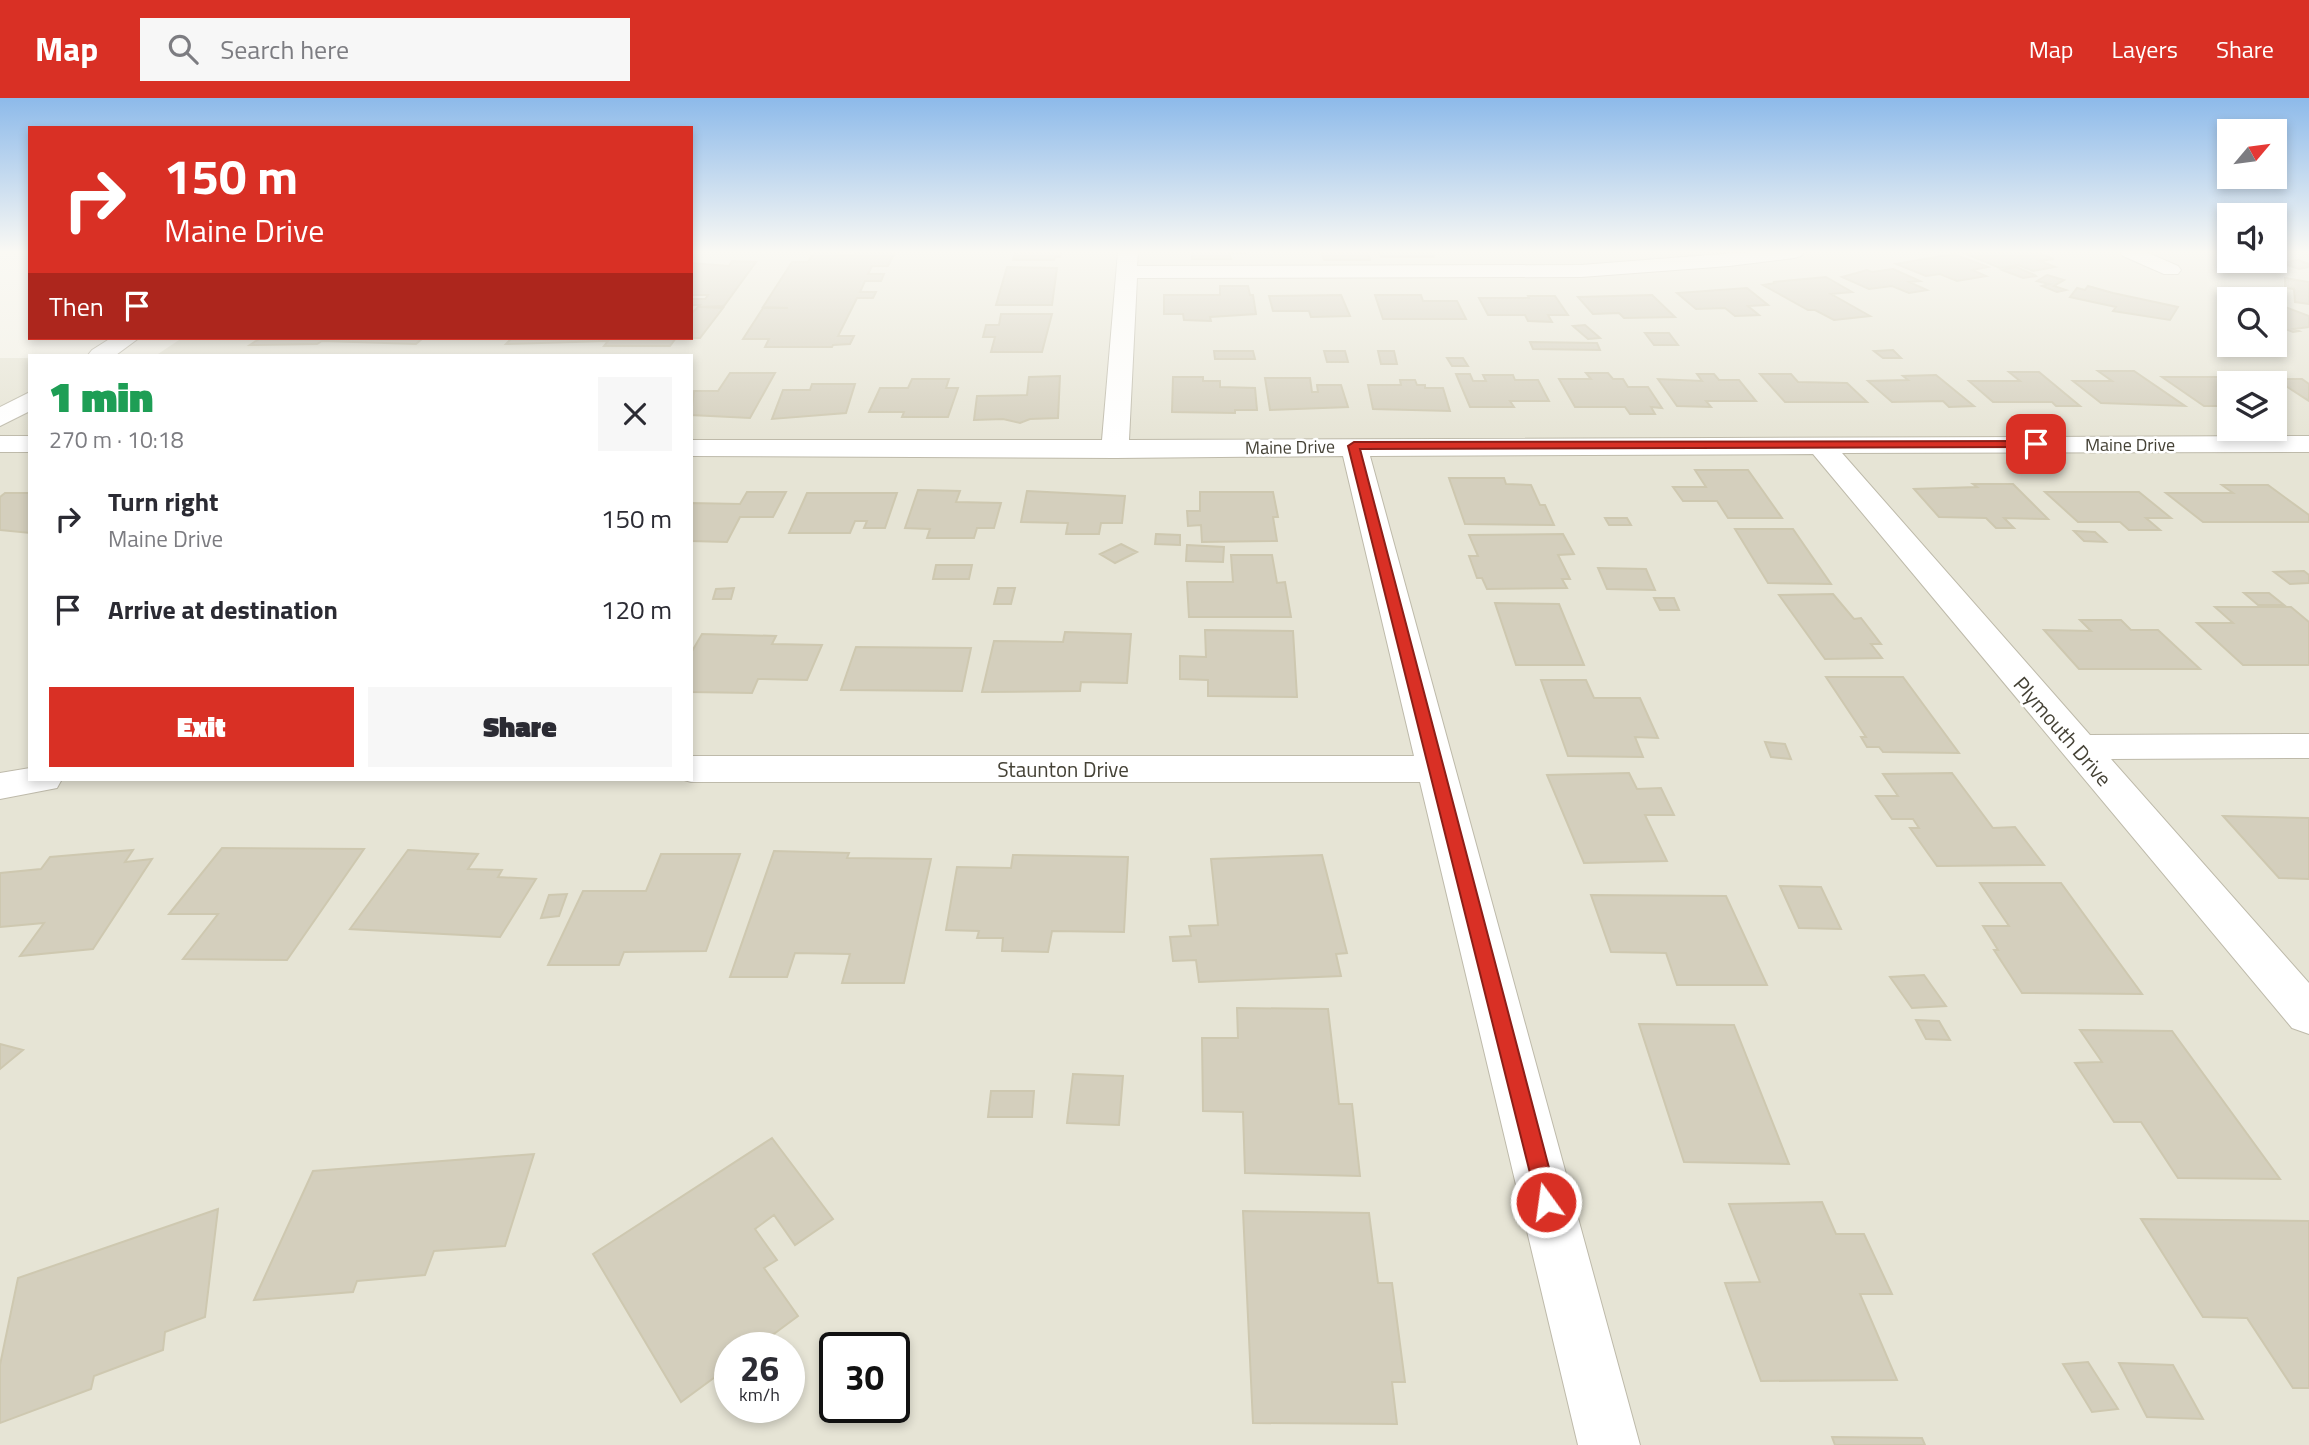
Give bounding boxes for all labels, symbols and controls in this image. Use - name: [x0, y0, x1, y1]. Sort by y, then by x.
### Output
- search box: [140, 18, 630, 81]
- text: Map: [35, 24, 98, 74]
- icon: search: [164, 30, 202, 68]
- text: Search here: [220, 30, 349, 69]
- text: Map: [2029, 31, 2074, 67]
- text: Layers: [2112, 31, 2178, 67]
- text: Share: [2216, 31, 2274, 67]
- north arrow: [2217, 119, 2287, 189]
- map controls: [2217, 119, 2287, 441]
- text: 150 m: [164, 138, 298, 213]
- icon: right: [49, 154, 140, 245]
- button: sound: [2217, 203, 2287, 273]
- text: Maine Drive: [164, 206, 324, 254]
- text: Then: [49, 287, 104, 326]
- icon: arrive: [118, 287, 156, 325]
- button: search: [2217, 287, 2287, 357]
- text: 1 min: [49, 364, 153, 428]
- button: layers: [2217, 371, 2287, 441]
- button: close: [598, 377, 672, 451]
- pin: [2006, 414, 2066, 474]
- text: 270 m · 10:18: [49, 422, 184, 457]
- icon: arrive: [2017, 425, 2055, 463]
- street label: Maine Drive: [2085, 431, 2175, 458]
- street label: Maine Drive: [1245, 433, 1335, 461]
- text: Turn right: [108, 482, 219, 521]
- text: 150 m: [601, 499, 672, 538]
- icon: right: [49, 500, 87, 538]
- text: Maine Drive: [108, 521, 223, 556]
- text: Arrive at destination: [108, 590, 338, 629]
- text: 120 m: [601, 590, 672, 629]
- icon: arrive: [49, 591, 87, 629]
- street label: Plymouth Drive: [2006, 669, 2120, 793]
- button: Exit: [49, 687, 354, 767]
- button: Share: [368, 687, 672, 767]
- street label: Staunton Drive: [997, 753, 1129, 785]
- position arrow: [1509, 1165, 1583, 1239]
- speed limit sign: 30: [819, 1332, 910, 1423]
- text: 26: [740, 1341, 779, 1395]
- text: km/h: [739, 1381, 780, 1408]

